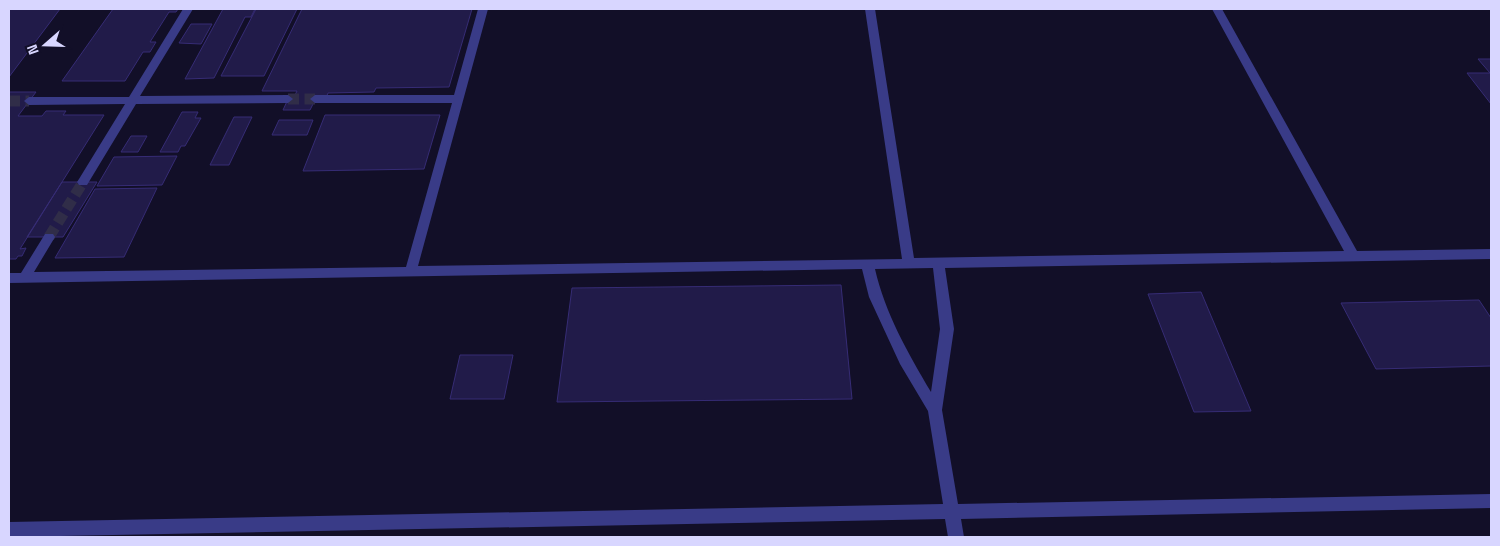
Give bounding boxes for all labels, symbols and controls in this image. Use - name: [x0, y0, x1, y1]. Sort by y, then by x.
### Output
- north arrow: [20, 20, 70, 70]
- text: N: [23, 42, 43, 57]

